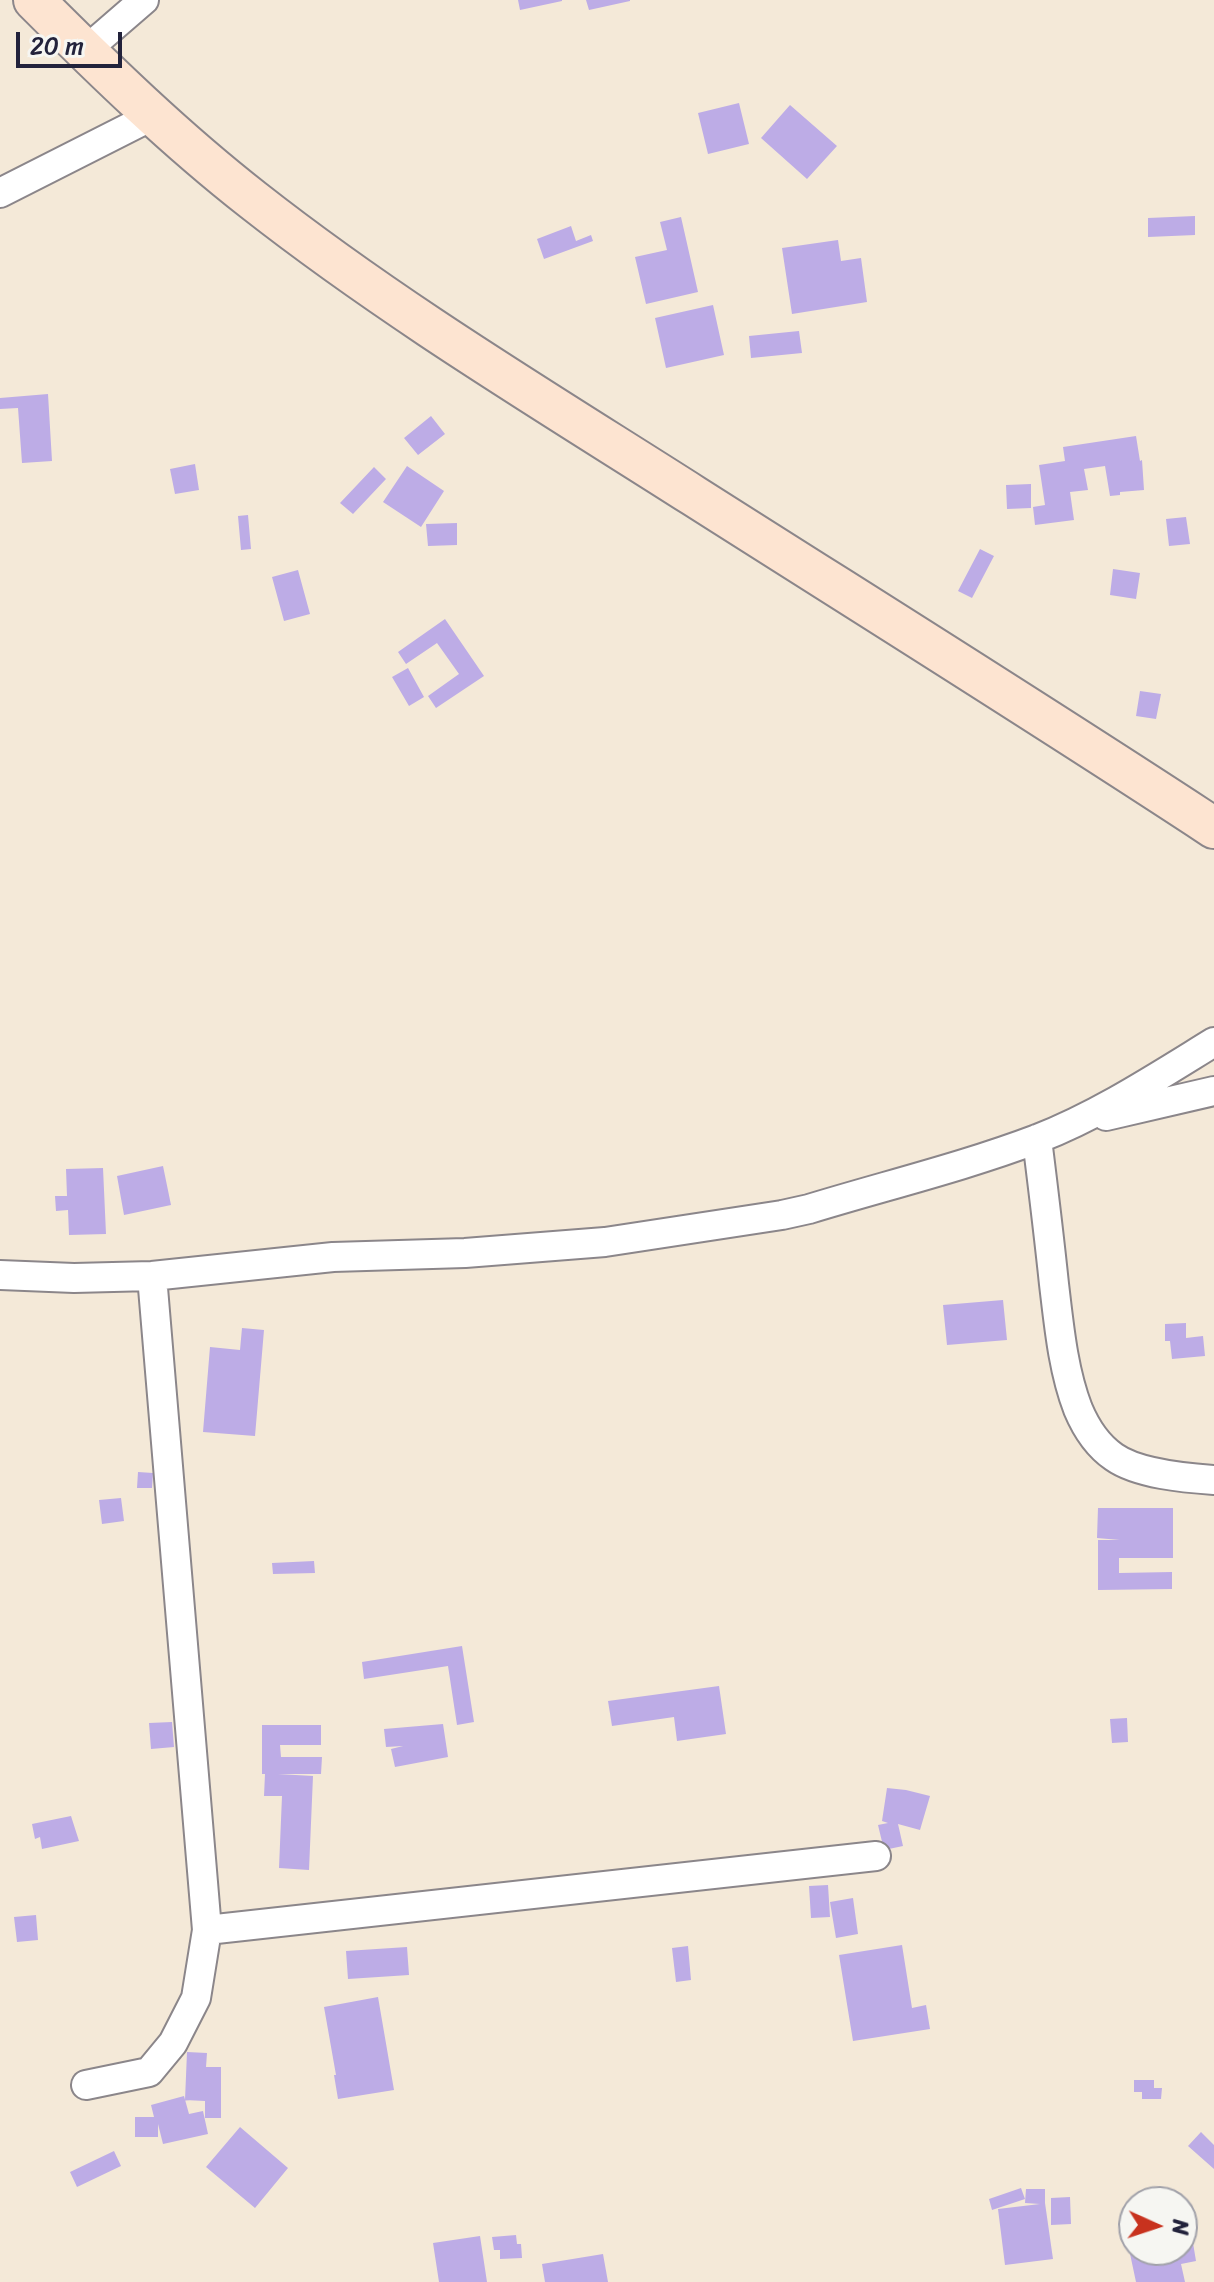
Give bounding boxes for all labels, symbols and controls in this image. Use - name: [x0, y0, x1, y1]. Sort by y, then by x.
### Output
- scale bar: [20, 16, 126, 66]
- text: 20 m: [30, 25, 84, 67]
- north arrow: [1118, 2186, 1198, 2266]
- text: N: [1161, 2219, 1200, 2236]

